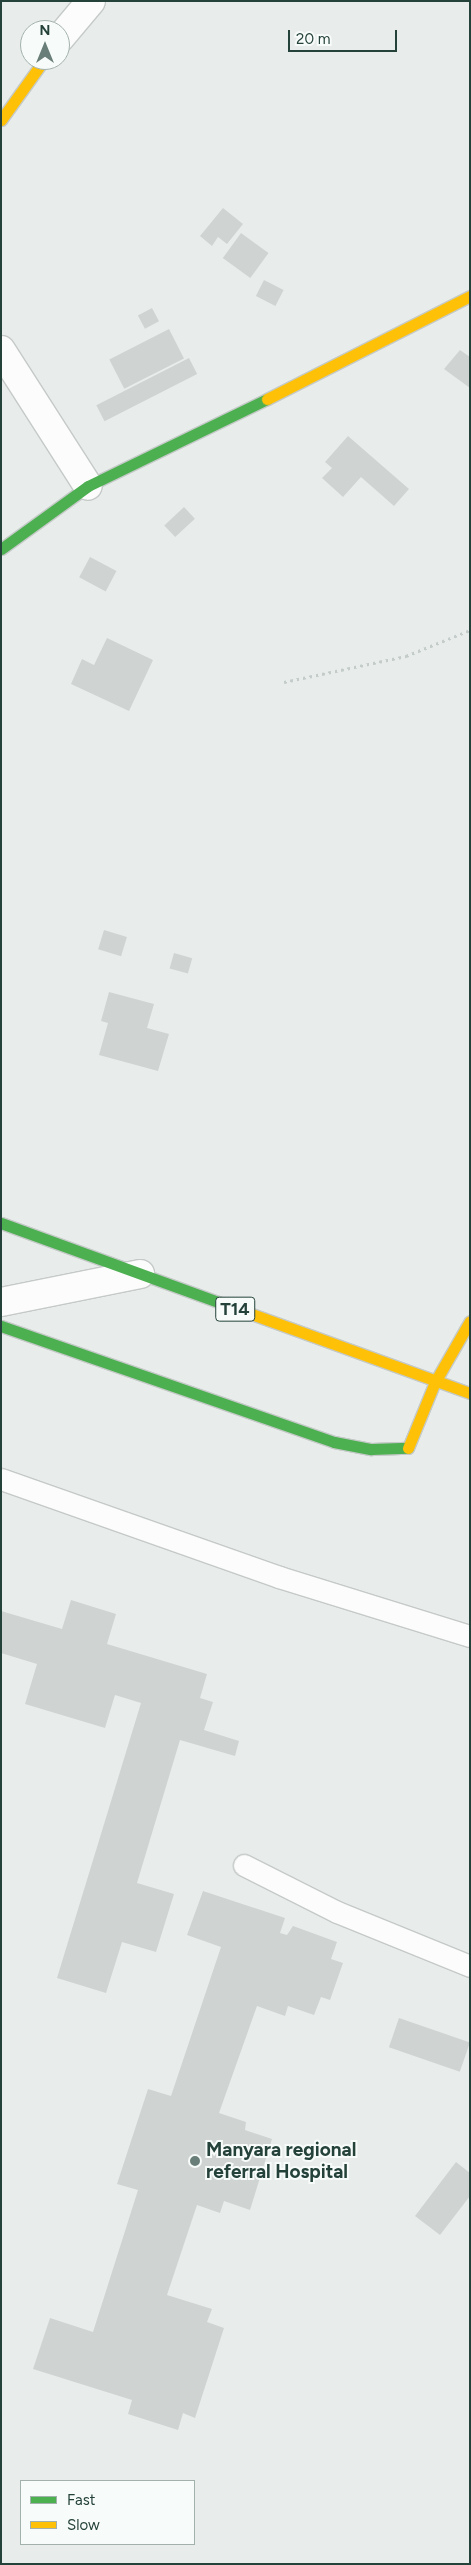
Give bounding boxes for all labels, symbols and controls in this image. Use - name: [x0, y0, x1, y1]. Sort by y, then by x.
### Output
- north arrow: [20, 20, 70, 70]
- scale bar: [291, 20, 400, 52]
- text: N: [40, 22, 50, 39]
- text: 20 m: [296, 30, 330, 48]
- road number: T14: [215, 1294, 255, 1325]
- place label: Manyara regional referral Hospital: [206, 2139, 356, 2183]
- marker: Manyara regional referral Hospital: [188, 2154, 202, 2168]
- legend: [20, 2480, 195, 2545]
- text: Fast: [67, 2491, 95, 2509]
- text: Slow: [67, 2516, 100, 2534]

